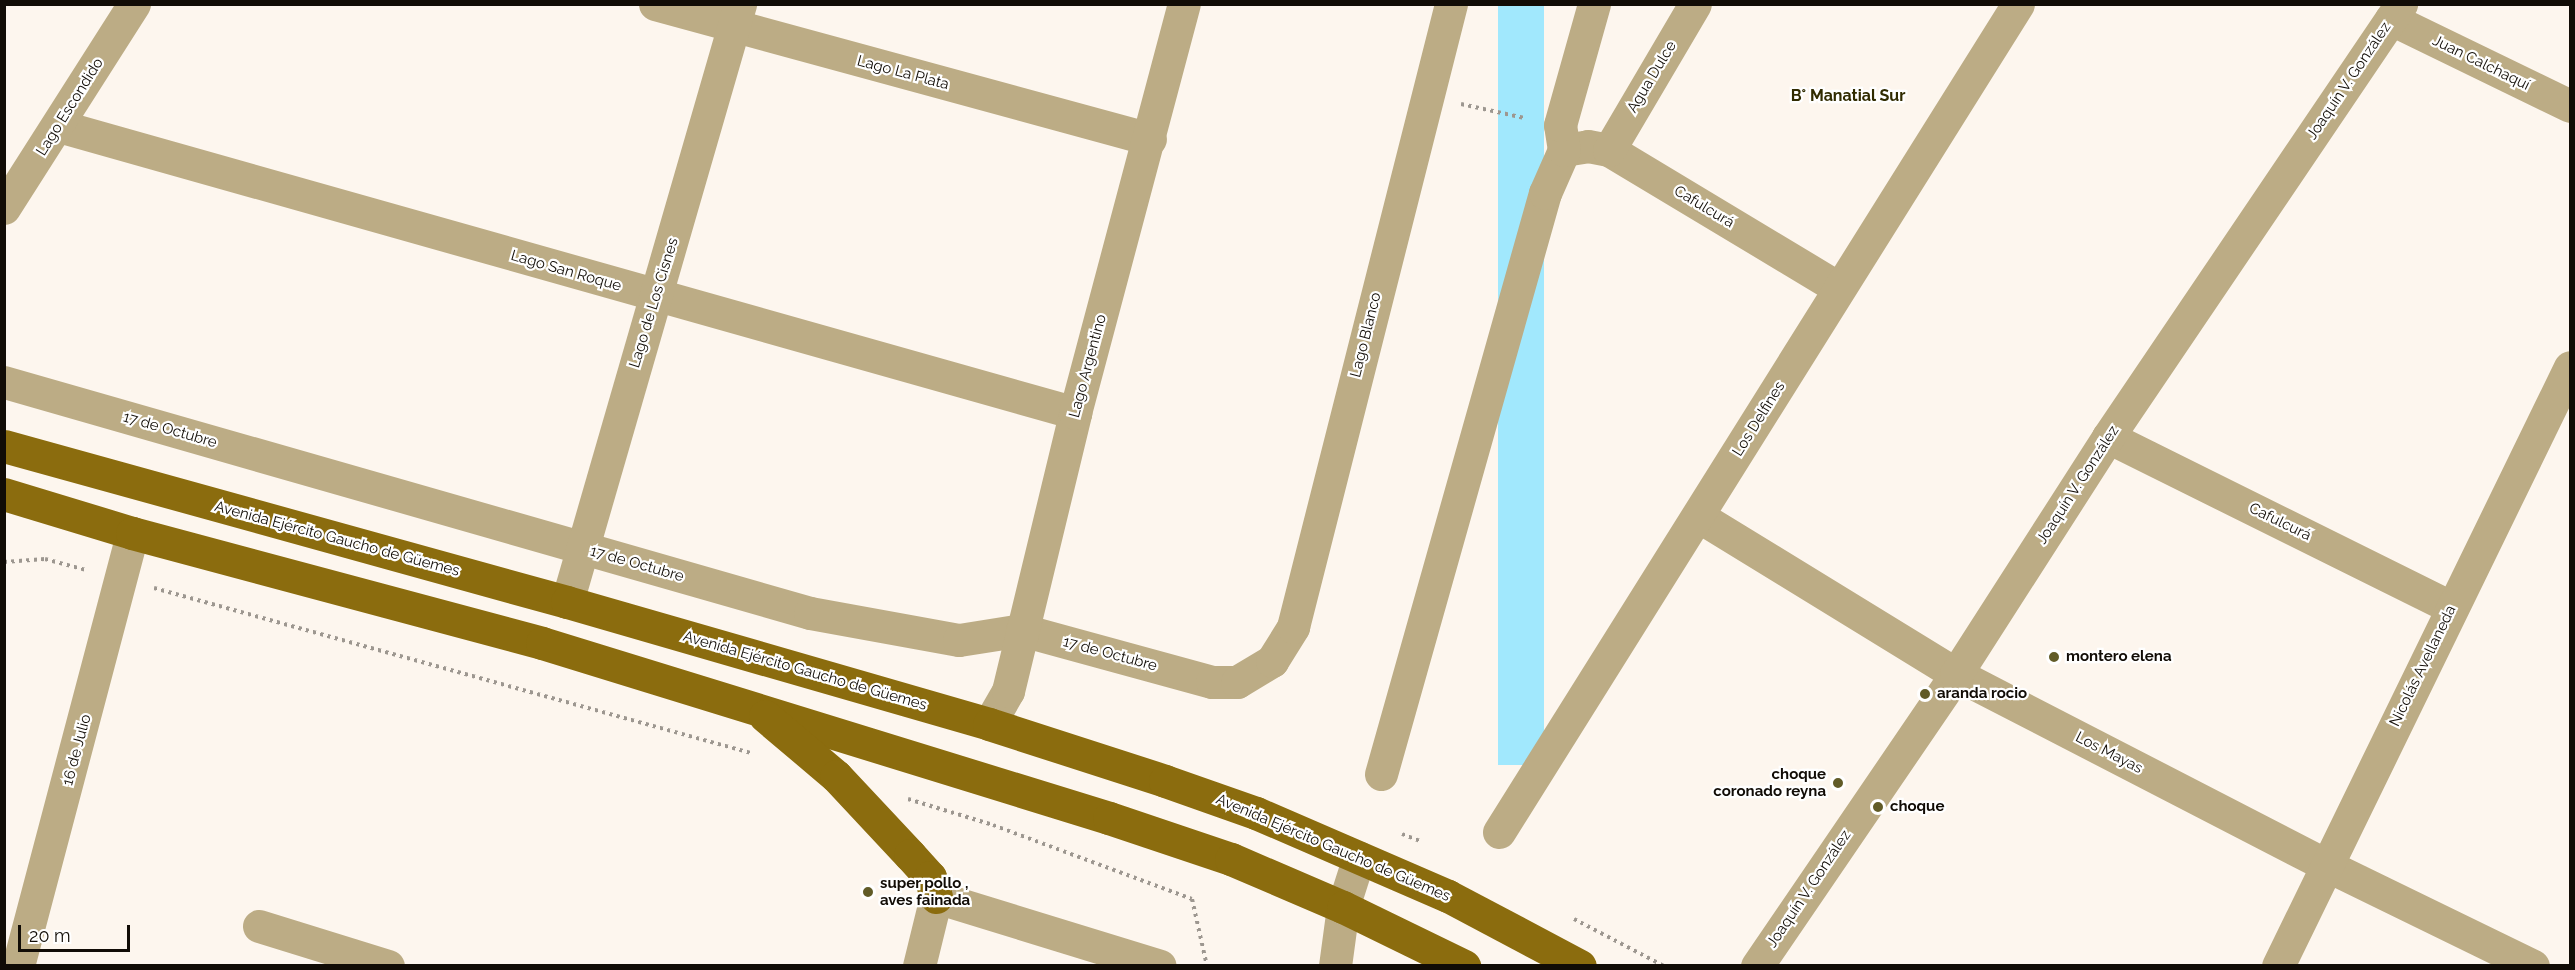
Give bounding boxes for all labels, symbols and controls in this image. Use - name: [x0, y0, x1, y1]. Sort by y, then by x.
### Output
- street label: Joaquín V. González: [2303, 19, 2395, 143]
- street label: Juan Calchaquí: [2429, 32, 2533, 94]
- street label: Agua Dulce: [1623, 38, 1681, 116]
- street label: Lago La Plata: [855, 52, 951, 94]
- street label: Lago Escondido: [33, 55, 107, 159]
- district label: B° Manatial Sur: [1790, 86, 1906, 106]
- street label: Cafulcurá: [1671, 182, 1737, 232]
- street label: Lago de Los Cisnes: [626, 236, 682, 370]
- street label: Lago San Roque: [509, 247, 623, 295]
- street label: Lago Blanco: [1347, 291, 1385, 379]
- street label: Lago Argentino: [1065, 312, 1111, 420]
- street label: Los Delfines: [1729, 378, 1789, 460]
- street label: 17 de Octubre: [121, 408, 219, 452]
- street label: Joaquín V. González: [2033, 422, 2123, 548]
- street label: Avenida Ejército Gaucho de Güemes: [213, 498, 461, 580]
- street label: Cafulcurá: [2246, 499, 2314, 545]
- street label: 17 de Octubre: [588, 542, 686, 586]
- street label: Nicolás Avellaneda: [2386, 602, 2460, 730]
- street label: Avenida Ejército Gaucho de Güemes: [681, 628, 929, 714]
- street label: 17 de Octubre: [1061, 633, 1159, 675]
- place label: montero elena: [2066, 648, 2172, 666]
- marker: montero elena: [2047, 650, 2061, 664]
- place label: aranda rocio: [1937, 685, 2027, 703]
- marker: aranda rocio: [1918, 687, 1932, 701]
- street label: 16 de Julio: [59, 712, 95, 788]
- street label: Los Mayas: [2072, 728, 2146, 778]
- place label: choque coronado reyna: [1713, 765, 1826, 800]
- marker: choque coronado reyna: [1831, 776, 1845, 790]
- street label: Avenida Ejército Gaucho de Güemes: [1213, 790, 1453, 906]
- place label: choque: [1890, 798, 1944, 816]
- marker: choque: [1871, 800, 1885, 814]
- street label: Joaquín V. González: [1763, 827, 1855, 951]
- place label: super pollo , aves fainada: [880, 874, 970, 909]
- marker: super pollo , aves fainada: [861, 885, 875, 899]
- scale bar: [21, 913, 134, 951]
- text: 20 m: [29, 925, 71, 946]

